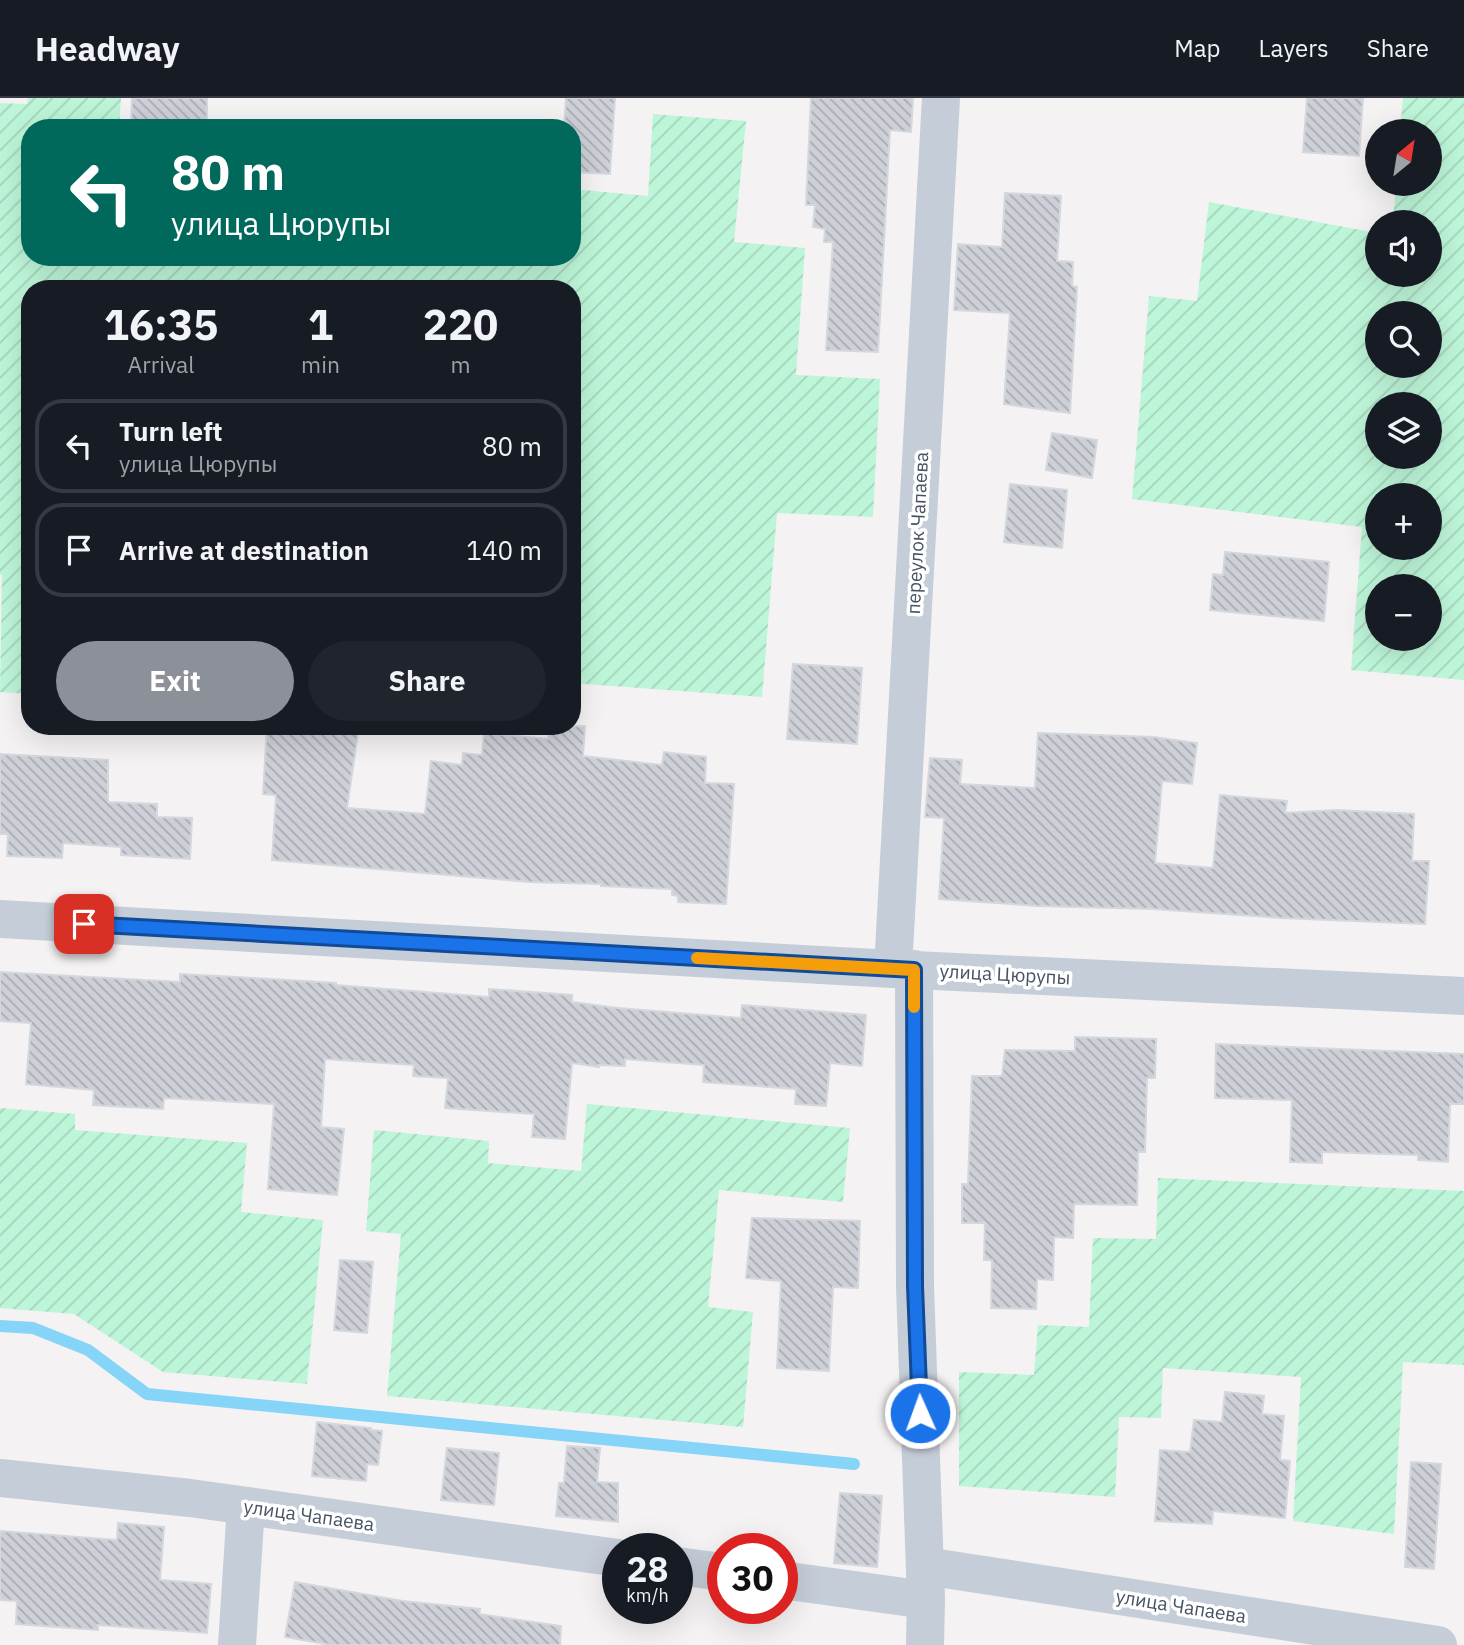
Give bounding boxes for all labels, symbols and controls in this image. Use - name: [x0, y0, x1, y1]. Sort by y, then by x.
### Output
- text: Headway: [35, 27, 180, 70]
- text: Map: [1174, 32, 1221, 64]
- text: Layers: [1259, 32, 1329, 64]
- text: Share: [1367, 32, 1429, 64]
- north arrow: [1365, 119, 1442, 196]
- map controls: [1365, 119, 1442, 651]
- text: 80 m: [171, 140, 285, 203]
- icon: left: [56, 147, 147, 238]
- text: улица Цюрупы: [171, 202, 391, 244]
- button: sound: [1365, 210, 1442, 287]
- text: 16:35: [104, 297, 218, 352]
- text: 1: [308, 297, 333, 352]
- text: 220: [423, 297, 498, 352]
- button: search: [1365, 301, 1442, 378]
- text: Arrival: [128, 349, 195, 379]
- text: min: [301, 349, 340, 379]
- text: m: [450, 349, 471, 379]
- button: layers: [1365, 392, 1442, 469]
- text: Turn left: [119, 414, 222, 448]
- icon: left: [60, 427, 98, 465]
- text: 80 m: [482, 429, 542, 463]
- text: улица Цюрупы: [119, 448, 277, 478]
- street label: переулок Чапаева: [901, 451, 933, 615]
- button: +: [1365, 483, 1442, 560]
- icon: arrive: [60, 531, 98, 569]
- text: Arrive at destination: [119, 533, 369, 567]
- text: 140 m: [466, 533, 542, 567]
- button: −: [1365, 574, 1442, 651]
- button: Exit: [56, 641, 294, 721]
- button: Share: [308, 641, 546, 721]
- pin: [54, 894, 114, 954]
- icon: arrive: [65, 905, 103, 943]
- street label: улица Цюрупы: [939, 959, 1071, 989]
- position arrow: [883, 1376, 957, 1450]
- street label: улица Чапаева: [242, 1494, 376, 1536]
- speed limit sign: 30: [707, 1533, 798, 1624]
- text: 28: [626, 1546, 669, 1592]
- text: km/h: [626, 1584, 669, 1607]
- street label: улица Чапаева: [1114, 1584, 1248, 1628]

